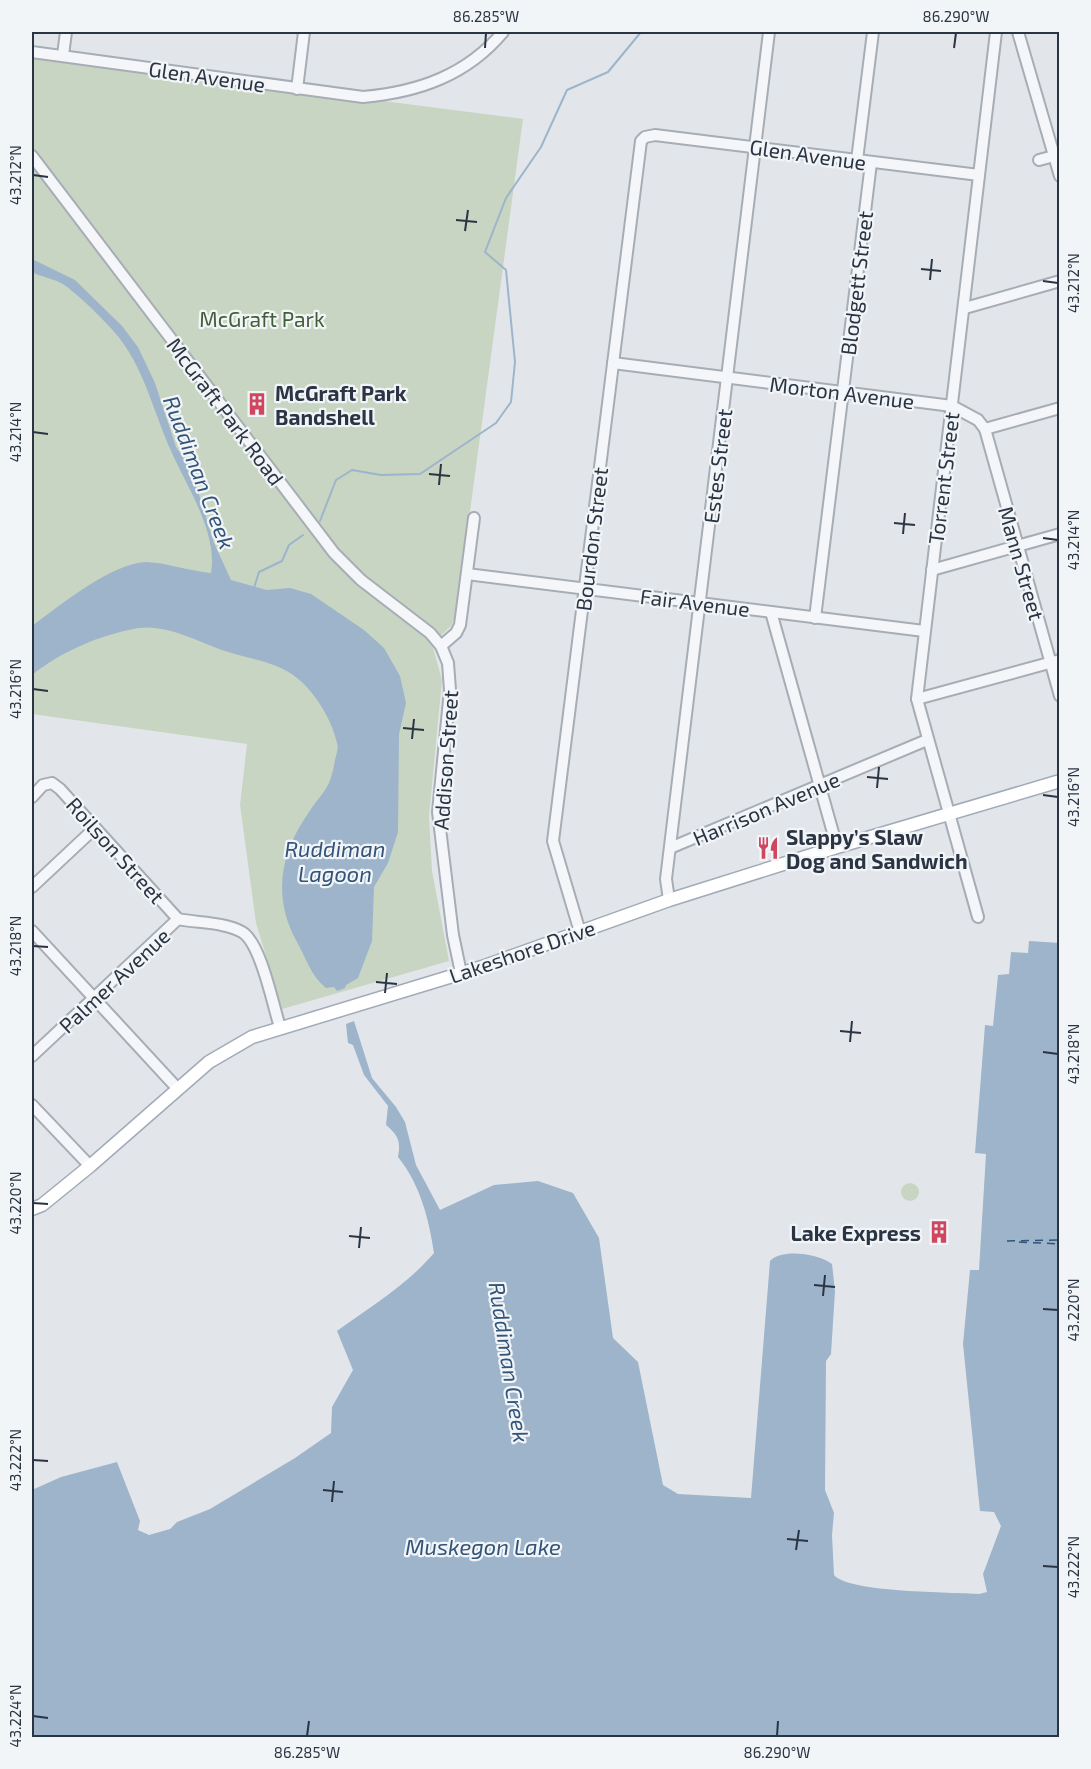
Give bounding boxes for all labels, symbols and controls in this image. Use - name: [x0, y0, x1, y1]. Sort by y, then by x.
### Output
- text: 86.285°W: [453, 7, 519, 25]
- text: 86.290°W: [923, 7, 989, 25]
- street label: Glen Avenue: [147, 55, 267, 97]
- street label: Glen Avenue: [748, 133, 868, 175]
- text: 43.212°N: [6, 145, 24, 205]
- street label: Blodgett Street: [835, 209, 877, 357]
- text: 43.212°N: [1064, 253, 1082, 313]
- park label: McGraft Park: [199, 306, 325, 331]
- street label: McGraft Park Road: [162, 332, 290, 490]
- street label: Morton Avenue: [768, 371, 916, 413]
- place label: McGraft Park Bandshell: [275, 380, 407, 429]
- building icon: McGraft Park Bandshell: [244, 391, 270, 417]
- water label: Ruddiman Creek: [159, 392, 241, 552]
- text: 43.214°N: [6, 402, 24, 462]
- street label: Estes Street: [698, 407, 736, 525]
- street label: Torrent Street: [922, 411, 964, 545]
- street label: Bourdon Street: [570, 466, 612, 612]
- street label: Mann Street: [994, 503, 1050, 623]
- text: 43.214°N: [1064, 510, 1082, 570]
- street label: Fair Avenue: [639, 583, 751, 621]
- text: 43.216°N: [6, 659, 24, 719]
- street label: Addison Street: [428, 689, 462, 831]
- street label: Harrison Avenue: [689, 766, 843, 850]
- text: 43.216°N: [1064, 767, 1082, 827]
- street label: Roilson Street: [62, 792, 170, 908]
- place label: Slappy’s Slaw Dog and Sandwich: [786, 824, 968, 873]
- water label: Ruddiman Lagoon: [284, 835, 386, 886]
- restaurant icon: Slappy’s Slaw Dog and Sandwich: [755, 835, 781, 861]
- street label: Lakeshore Drive: [446, 914, 598, 988]
- text: 43.218°N: [6, 916, 24, 976]
- street label: Palmer Avenue: [53, 922, 175, 1038]
- text: 43.218°N: [1064, 1024, 1082, 1084]
- text: 43.220°N: [6, 1172, 24, 1234]
- building icon: Lake Express: [926, 1219, 952, 1245]
- place label: Lake Express: [790, 1220, 921, 1245]
- text: 43.220°N: [1064, 1279, 1082, 1341]
- water label: Ruddiman Creek: [484, 1280, 536, 1444]
- text: 43.222°N: [6, 1429, 24, 1491]
- water label: Muskegon Lake: [405, 1533, 561, 1559]
- text: 43.222°N: [1064, 1536, 1082, 1598]
- text: 43.224°N: [6, 1684, 24, 1748]
- text: 86.285°W: [274, 1743, 340, 1761]
- text: 86.290°W: [744, 1743, 810, 1761]

